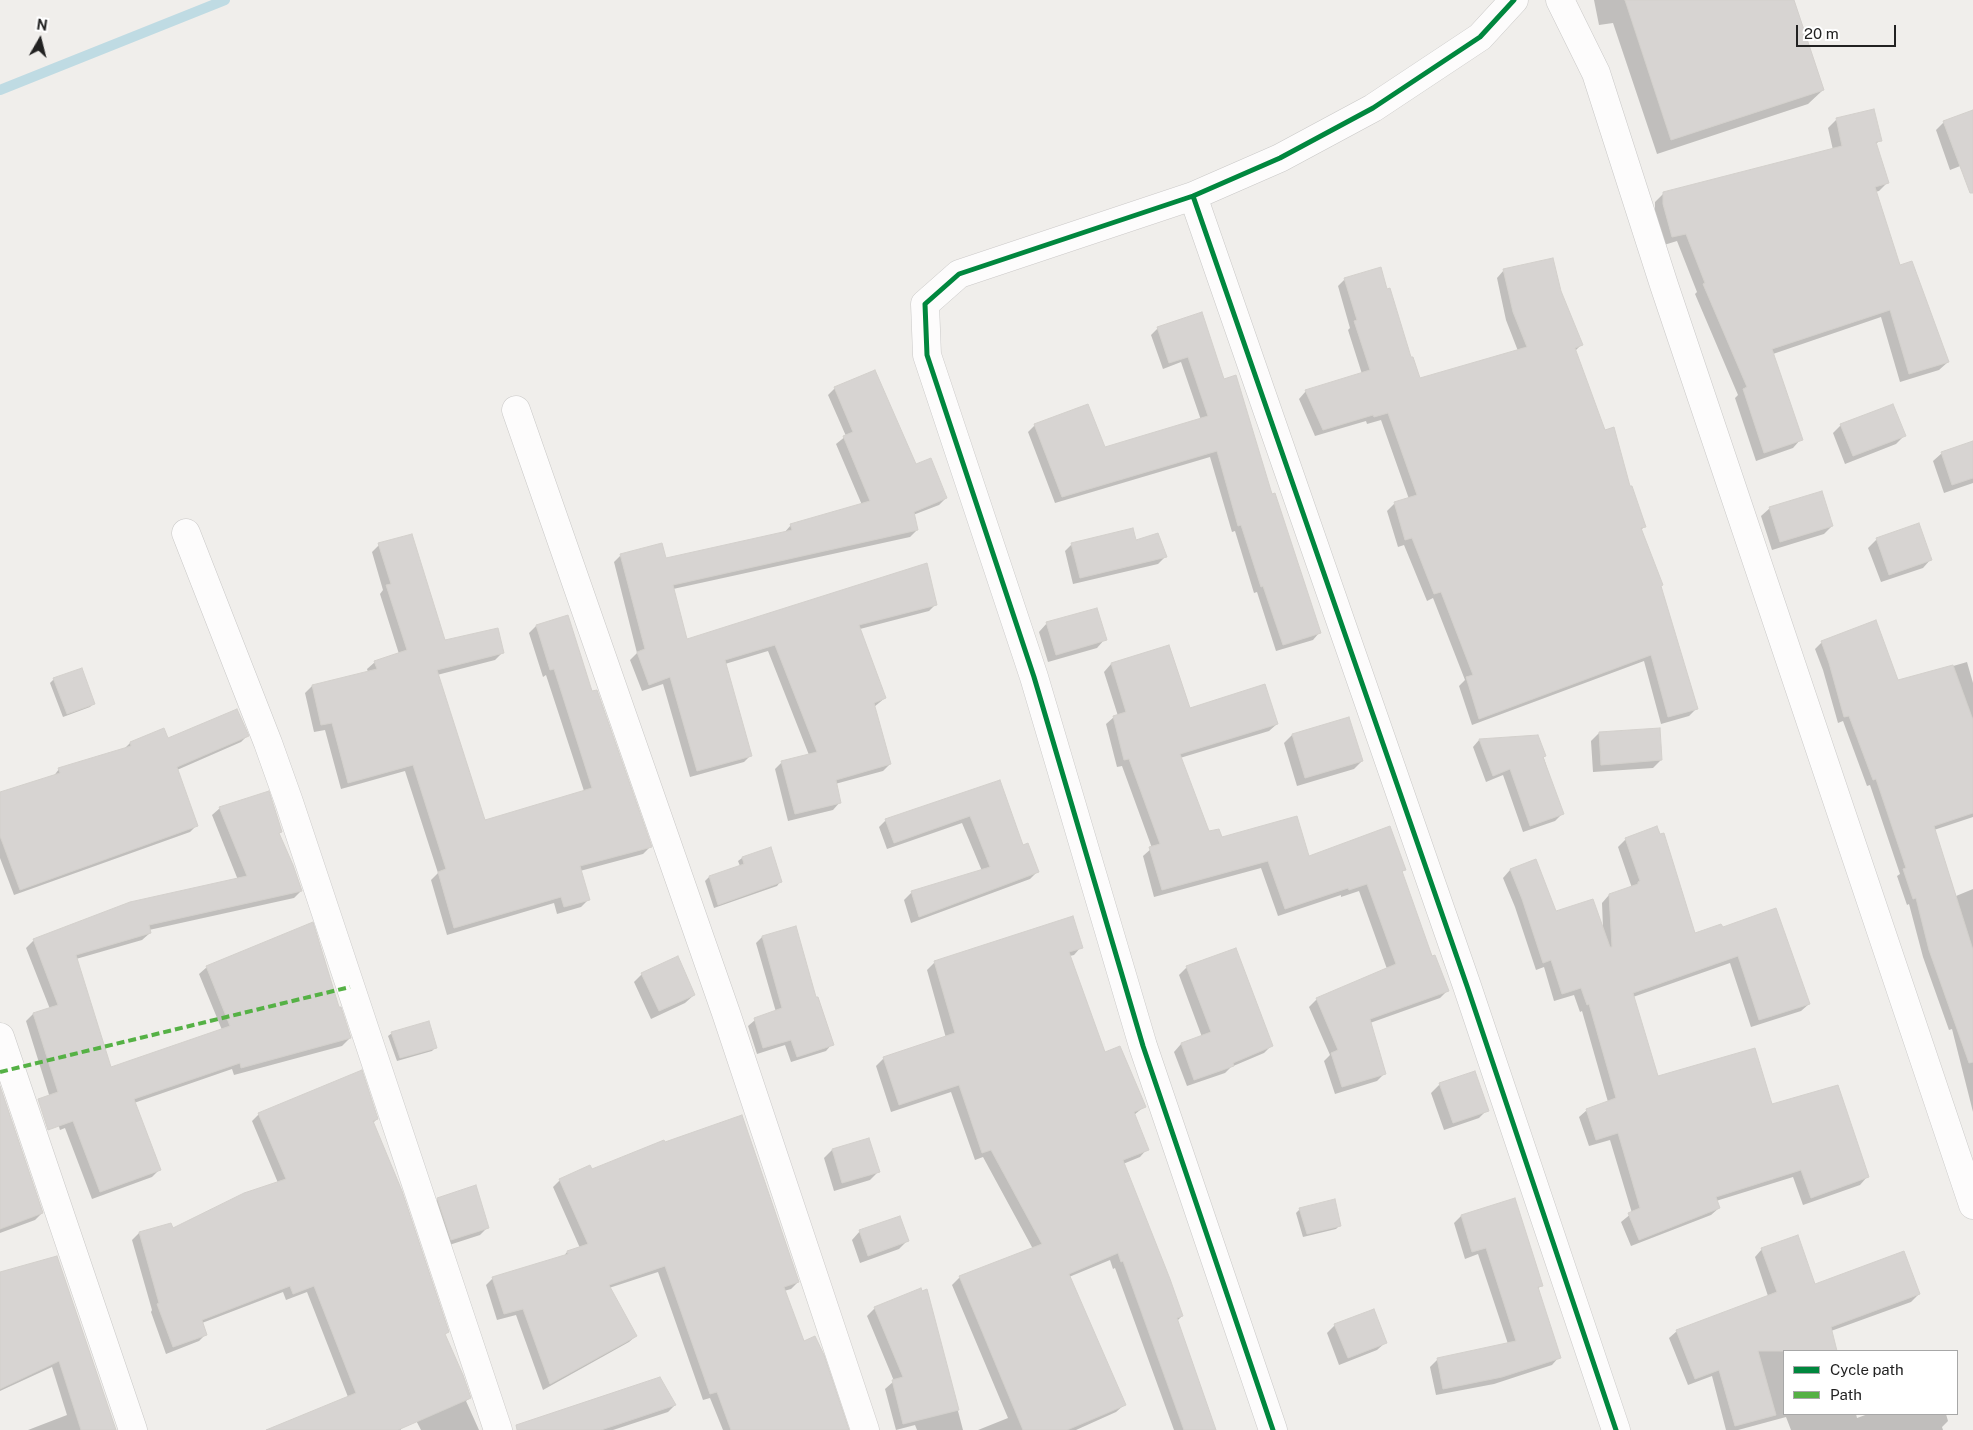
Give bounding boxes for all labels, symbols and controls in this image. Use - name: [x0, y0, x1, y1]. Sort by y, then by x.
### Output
- north arrow: [15, 15, 65, 65]
- scale bar: [1798, 15, 1898, 47]
- text: N: [36, 16, 49, 34]
- text: 20 m: [1804, 25, 1839, 42]
- legend: [1783, 1350, 1958, 1415]
- text: Cycle path: [1830, 1361, 1904, 1378]
- text: Path: [1830, 1386, 1862, 1403]

